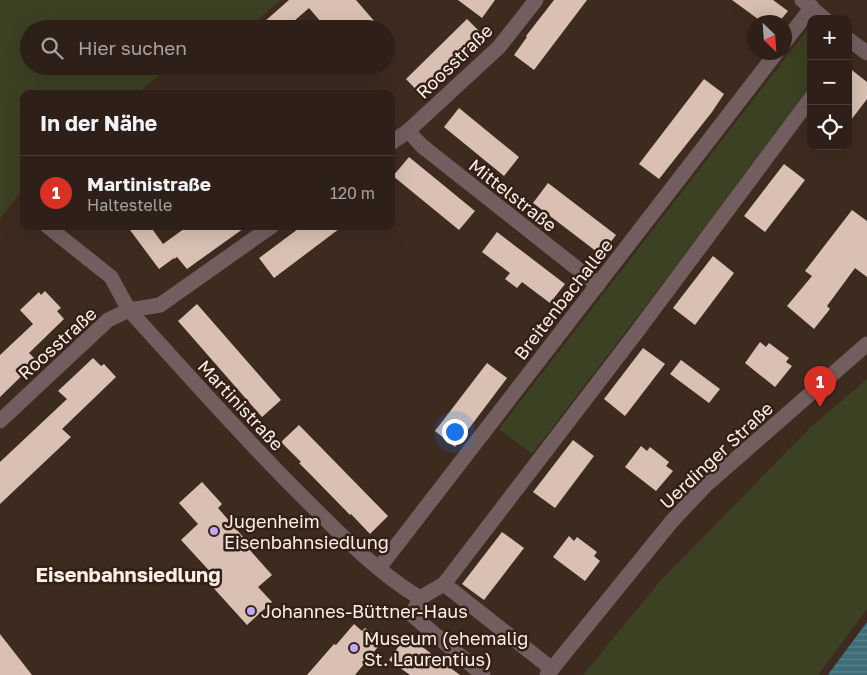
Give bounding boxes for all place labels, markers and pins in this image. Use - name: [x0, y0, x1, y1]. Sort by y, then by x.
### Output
- pin: 1: [804, 366, 836, 407]
- place label: Jugenheim Eisenbahnsiedlung: [224, 510, 389, 553]
- marker: Jugenheim Eisenbahnsiedlung: [208, 525, 220, 537]
- place label: Johannes-Büttner-Haus: [261, 600, 468, 622]
- marker: Johannes-Büttner-Haus: [245, 605, 257, 617]
- place label: Museum (ehemalig St. Laurentius): [364, 627, 528, 670]
- marker: Museum (ehemalig St. Laurentius): [348, 642, 360, 654]

